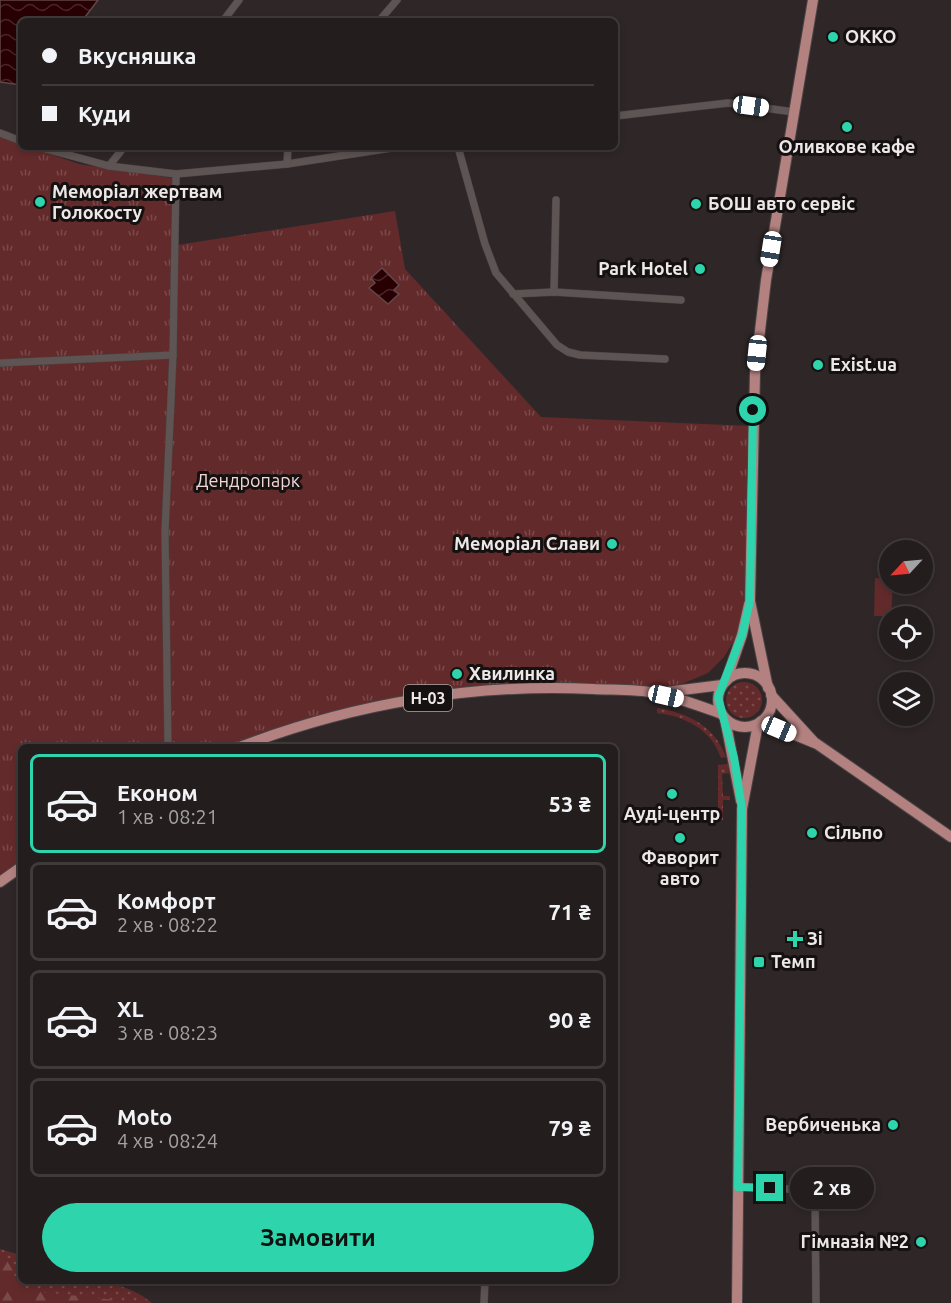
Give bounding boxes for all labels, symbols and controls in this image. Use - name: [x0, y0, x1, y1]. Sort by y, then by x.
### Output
- place label: ОККО: [845, 26, 897, 46]
- marker: ОККО: [826, 30, 840, 44]
- text: Вкусняшка: [78, 43, 197, 68]
- car: [732, 95, 770, 117]
- text: Куди: [78, 101, 131, 126]
- marker: Оливкове кафе: [840, 120, 854, 134]
- place label: Оливкове кафе: [779, 136, 915, 156]
- place label: Меморіал жертвам Голокосту: [52, 181, 222, 222]
- place label: БОШ авто сервіс: [708, 193, 855, 213]
- marker: Меморіал жертвам Голокосту: [33, 195, 47, 209]
- marker: БОШ авто сервіс: [689, 197, 703, 211]
- car: [759, 230, 783, 268]
- place label: Park Hotel: [598, 258, 689, 278]
- marker: Park Hotel: [693, 262, 707, 276]
- car: [746, 334, 768, 372]
- place label: Exist.ua: [830, 354, 897, 374]
- marker: Exist.ua: [811, 358, 825, 372]
- route start: [739, 396, 766, 423]
- park label: Дендропарк: [196, 470, 300, 490]
- place label: Меморіал Слави: [454, 533, 600, 553]
- marker: Меморіал Слави: [605, 537, 619, 551]
- north arrow: [879, 540, 933, 594]
- map controls: [879, 540, 933, 726]
- button: locate: [879, 606, 933, 660]
- place label: Хвилинка: [469, 663, 555, 683]
- marker: Хвилинка: [450, 667, 464, 681]
- button: layers: [879, 672, 933, 726]
- car: [646, 683, 686, 709]
- road number: Н-03: [404, 685, 452, 711]
- car: [759, 714, 799, 744]
- icon: car: [45, 777, 99, 831]
- text: Економ: [117, 780, 198, 805]
- marker: Ауді-центр: [665, 787, 679, 801]
- text: 53 ₴: [549, 791, 591, 816]
- place label: Ауді-центр: [624, 803, 720, 823]
- text: 1 хв · 08:21: [117, 805, 218, 828]
- place label: Сільпо: [824, 822, 883, 842]
- marker: Сільпо: [805, 826, 819, 840]
- marker: Фаворит авто: [673, 831, 687, 845]
- place label: Фаворит авто: [641, 847, 719, 888]
- icon: car: [45, 885, 99, 939]
- text: Комфорт: [117, 888, 216, 913]
- text: 71 ₴: [549, 899, 591, 924]
- text: 2 хв · 08:22: [117, 913, 218, 936]
- place label: Зі: [807, 928, 823, 948]
- marker: Зі: [788, 932, 802, 946]
- place label: Темп: [771, 951, 815, 971]
- marker: Темп: [752, 955, 766, 969]
- icon: car: [45, 993, 99, 1047]
- text: XL: [117, 996, 144, 1021]
- text: 90 ₴: [549, 1007, 591, 1032]
- text: 3 хв · 08:23: [117, 1021, 218, 1044]
- icon: car: [45, 1101, 99, 1155]
- text: Moto: [117, 1104, 172, 1129]
- place label: Вербиченька: [765, 1114, 881, 1134]
- text: 79 ₴: [549, 1115, 591, 1140]
- marker: Вербиченька: [886, 1118, 900, 1132]
- text: 4 хв · 08:24: [117, 1129, 218, 1152]
- callout: 2 хв: [791, 1167, 875, 1209]
- route end: [756, 1174, 783, 1201]
- text: 2 хв: [813, 1176, 851, 1199]
- button: Замовити: [42, 1203, 594, 1272]
- place label: Гімназія №2: [800, 1231, 909, 1251]
- marker: Гімназія №2: [914, 1235, 928, 1249]

